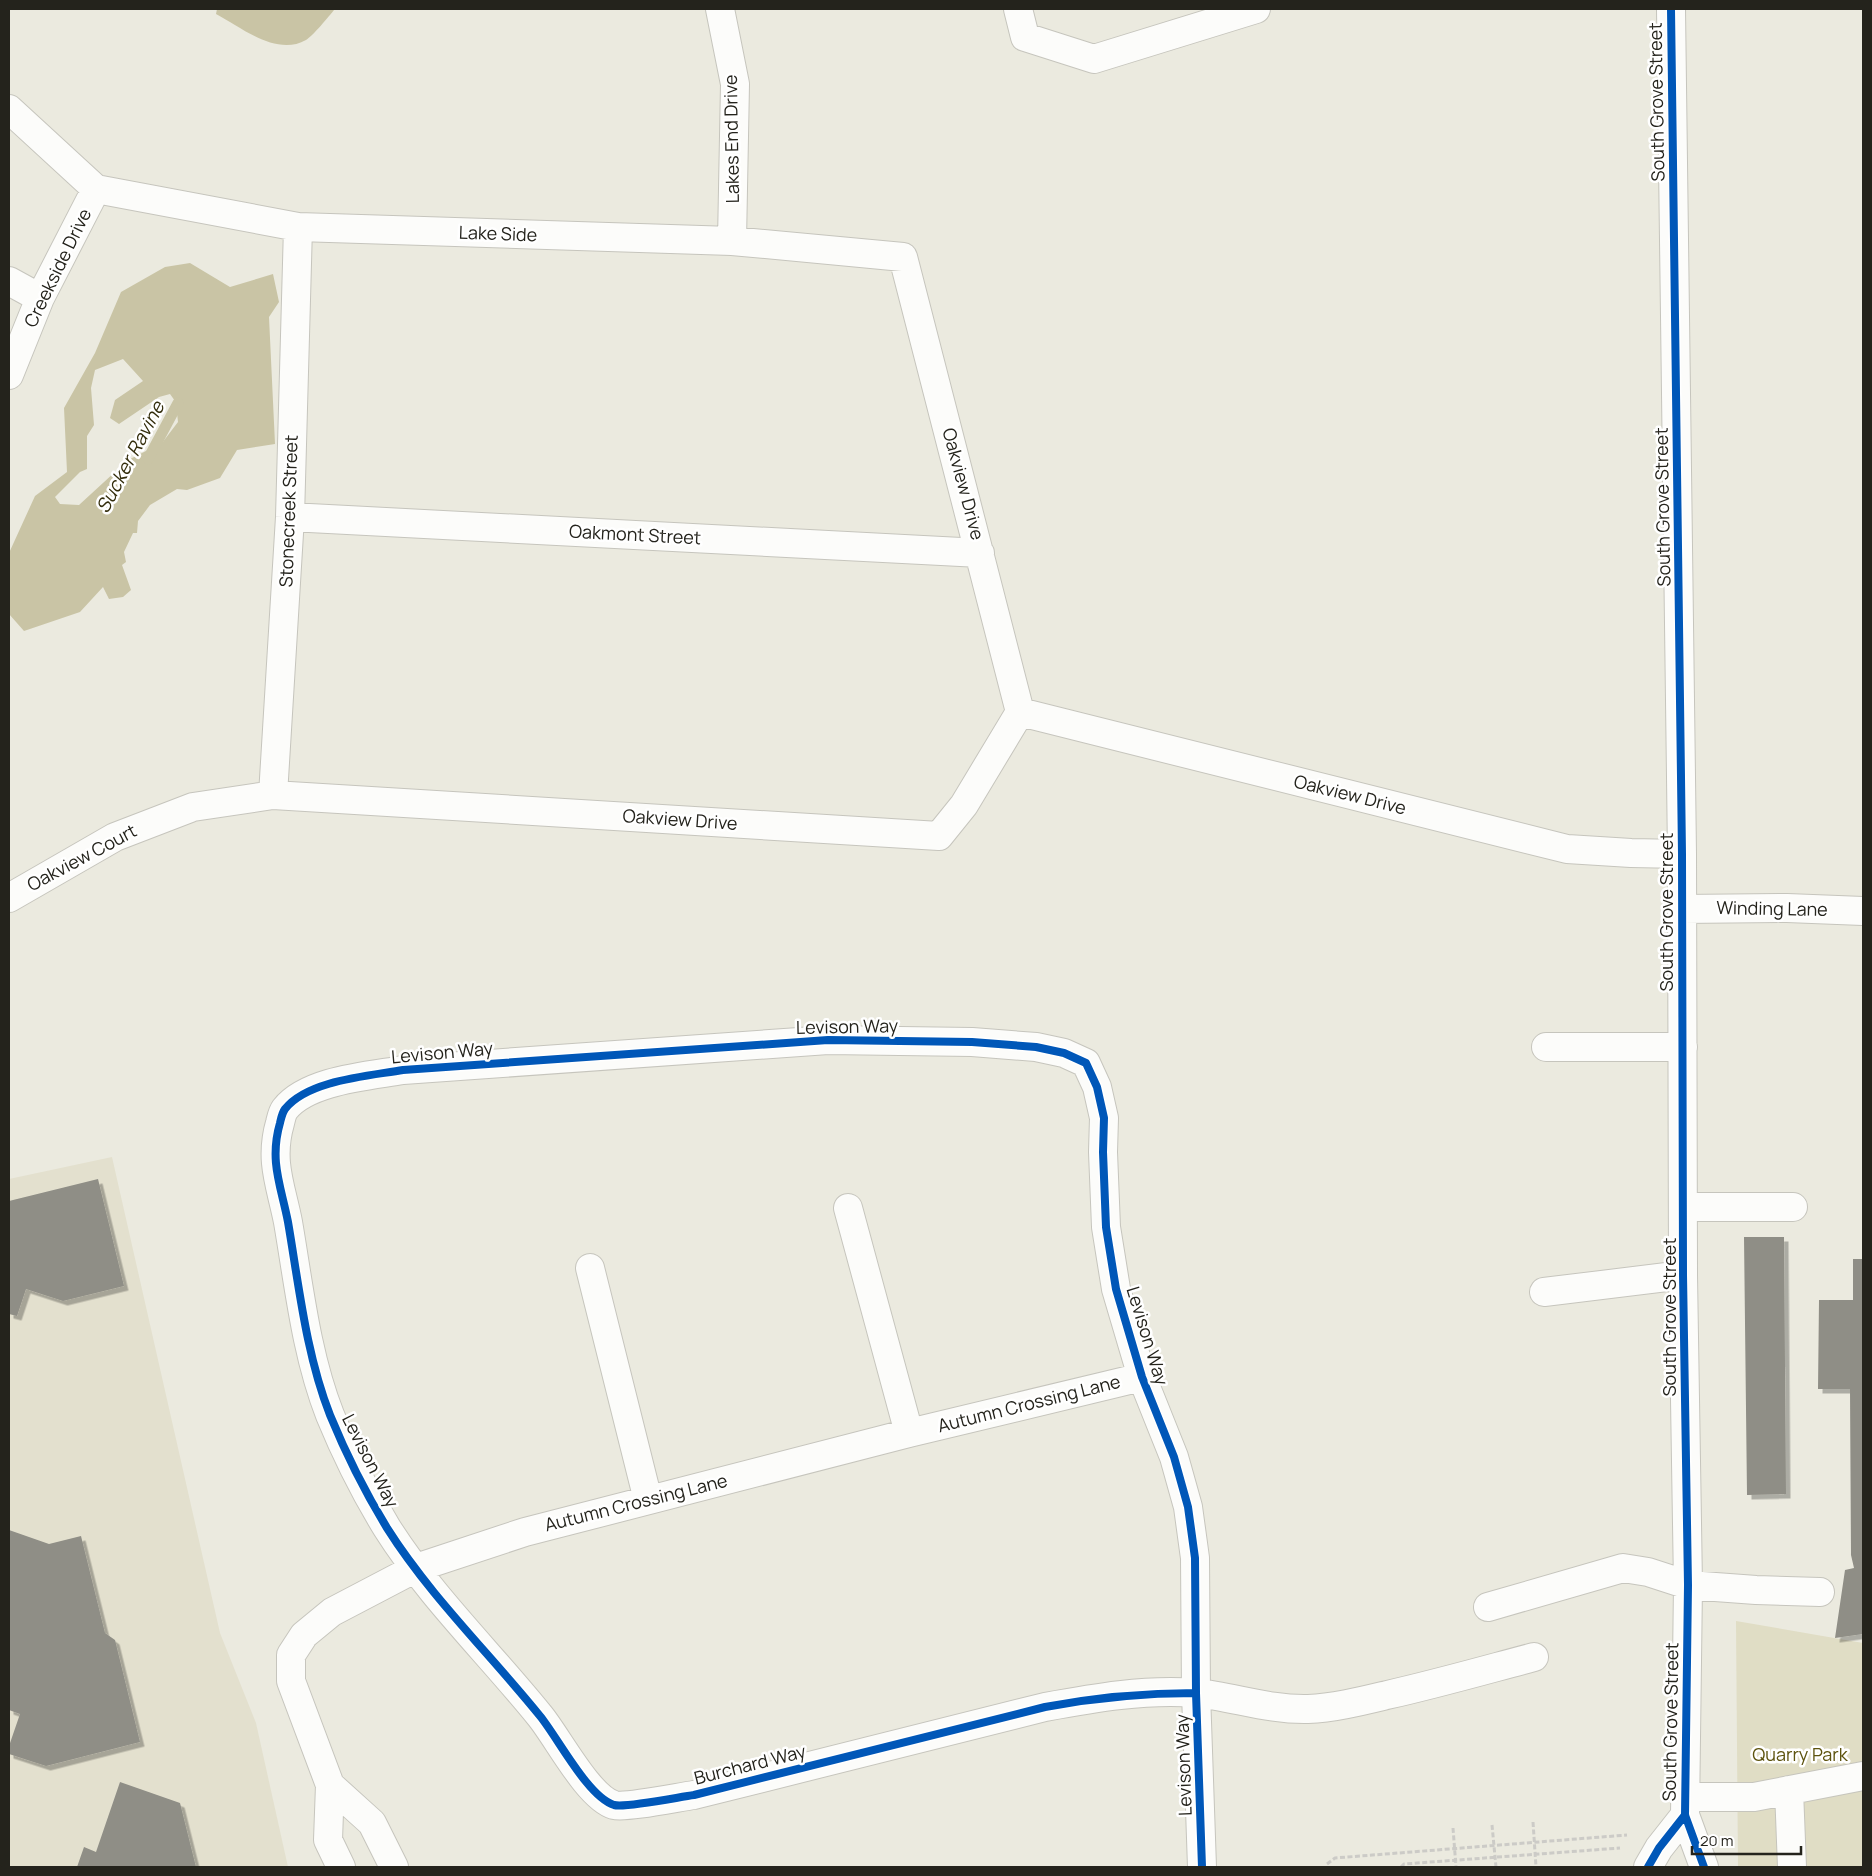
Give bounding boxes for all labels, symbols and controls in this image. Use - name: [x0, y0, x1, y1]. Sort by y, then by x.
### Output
- street label: South Grove Street: [1643, 22, 1669, 182]
- street label: Lakes End Drive: [718, 74, 744, 204]
- street label: Creekside Drive: [18, 204, 96, 331]
- street label: Lake Side: [458, 220, 538, 246]
- water label: Sucker Ravine: [90, 395, 171, 517]
- street label: Oakview Drive: [937, 425, 990, 542]
- street label: South Grove Street: [1649, 427, 1675, 587]
- street label: Stonecreek Street: [273, 434, 303, 588]
- street label: Oakmont Street: [568, 519, 702, 549]
- street label: Oakview Drive: [1292, 768, 1409, 820]
- street label: Oakview Drive: [622, 803, 738, 835]
- street label: Oakview Court: [23, 818, 140, 896]
- street label: South Grove Street: [1654, 833, 1678, 992]
- street label: Winding Lane: [1716, 895, 1828, 921]
- street label: Levison Way: [796, 1013, 899, 1039]
- street label: Levison Way: [390, 1036, 494, 1068]
- street label: South Grove Street: [1657, 1238, 1681, 1397]
- street label: Levison Way: [1122, 1283, 1174, 1388]
- street label: Autumn Crossing Lane: [935, 1369, 1123, 1437]
- street label: Levison Way: [337, 1410, 405, 1512]
- street label: Autumn Crossing Lane: [542, 1468, 730, 1536]
- street label: South Grove Street: [1657, 1642, 1683, 1802]
- street label: Levison Way: [1169, 1713, 1197, 1816]
- street label: Burchard Way: [691, 1738, 809, 1789]
- park label: Quarry Park: [1752, 1742, 1849, 1766]
- scale bar: [1692, 1824, 1801, 1856]
- text: 20 m: [1700, 1830, 1733, 1851]

